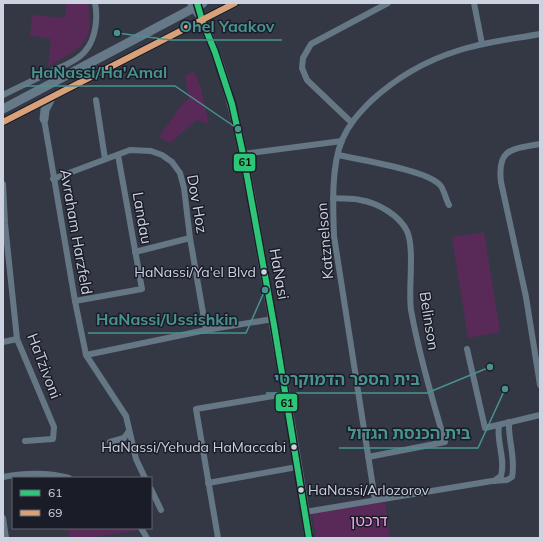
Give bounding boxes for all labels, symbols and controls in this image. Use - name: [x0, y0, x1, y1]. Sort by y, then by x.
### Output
- callout: Ohel Yaakov: [171, 12, 282, 40]
- text: Ohel Yaakov: [180, 16, 275, 36]
- callout: HaNassi/Ha'Amal: [23, 58, 175, 86]
- text: HaNassi/Ha'Amal: [31, 62, 167, 82]
- line badge: 61: [233, 153, 256, 172]
- text: 61: [238, 155, 252, 169]
- street label: Avraham Harzfeld: [56, 168, 97, 296]
- street label: Dov Hoz: [183, 173, 212, 235]
- street label: Landau: [129, 190, 156, 245]
- street label: Katznelson: [312, 202, 337, 280]
- street label: HaNasi: [266, 247, 293, 301]
- place label: HaNassi/Ya'el Blvd: [134, 263, 256, 281]
- marker: HaNassi/Ya'el Blvd: [259, 267, 269, 277]
- street label: Belinson: [415, 290, 443, 352]
- callout: HaNassi/Ussishkin: [88, 305, 246, 333]
- text: HaNassi/Ussishkin: [96, 309, 238, 329]
- street label: HaTzivoni: [23, 330, 66, 401]
- callout: בית הספר הדמוקרטי: [266, 365, 427, 393]
- text: בית הספר הדמוקרטי: [274, 369, 420, 389]
- line badge: 61: [275, 393, 298, 412]
- text: 61: [280, 396, 294, 410]
- callout: בית הכנסת הגדול: [339, 420, 478, 448]
- text: בית הכנסת הגדול: [347, 423, 471, 443]
- place label: HaNassi/Yehuda HaMaccabi: [101, 438, 286, 456]
- marker: HaNassi/Yehuda HaMaccabi: [289, 442, 299, 452]
- legend: [12, 477, 152, 529]
- place label: HaNassi/Arlozorov: [308, 481, 430, 499]
- text: 61: [48, 485, 62, 500]
- marker: HaNassi/Arlozorov: [296, 485, 306, 495]
- text: 69: [48, 505, 62, 520]
- park label: דרכטן: [350, 511, 388, 530]

